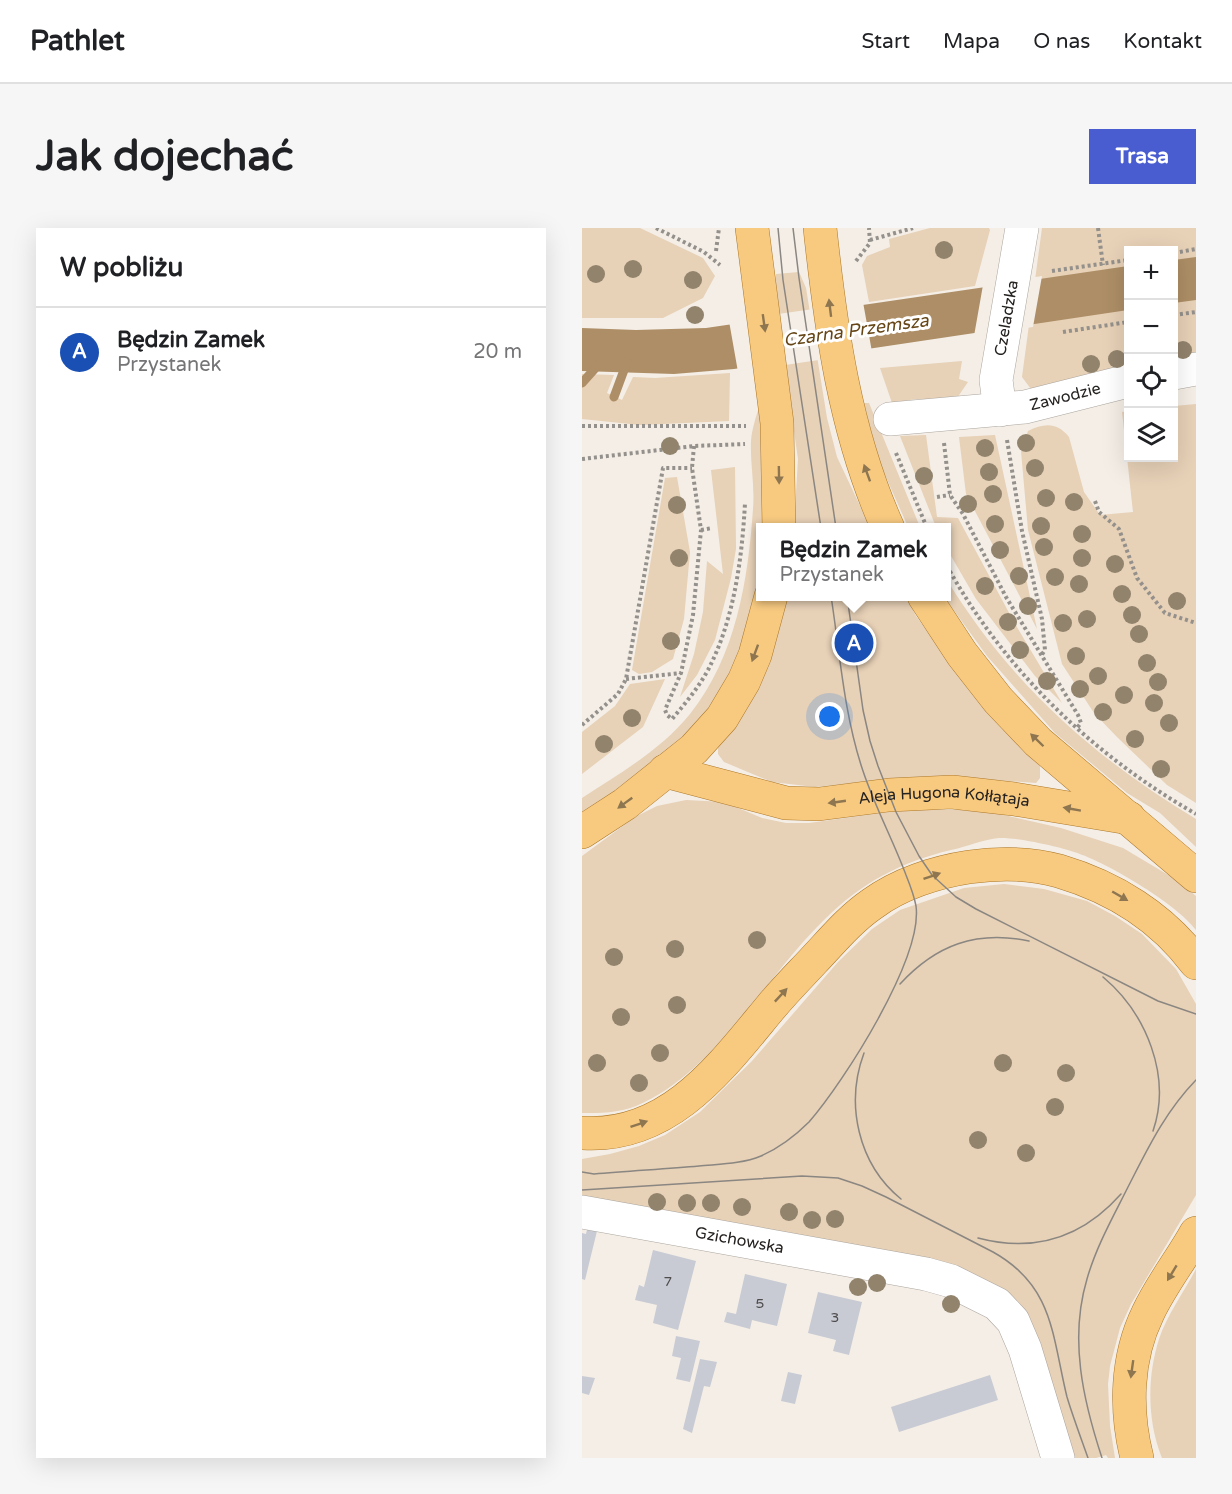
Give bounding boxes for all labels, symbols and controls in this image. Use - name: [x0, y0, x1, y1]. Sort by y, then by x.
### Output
- text: Pathlet: [30, 24, 125, 58]
- text: Start: [862, 29, 910, 54]
- text: Mapa: [943, 29, 1000, 54]
- text: O nas: [1033, 29, 1090, 54]
- text: Kontakt: [1123, 29, 1202, 54]
- button: Trasa: [1089, 129, 1196, 184]
- text: Jak dojechać: [36, 131, 293, 182]
- map controls: [1124, 246, 1178, 462]
- button: +: [1124, 246, 1178, 300]
- text: W pobliżu: [60, 252, 183, 283]
- street label: Czeladzka: [990, 279, 1023, 358]
- one-way arrow: [825, 298, 834, 317]
- button: −: [1124, 300, 1178, 354]
- water label: Czarna Przemsza: [782, 309, 931, 351]
- one-way arrow: [759, 314, 768, 333]
- text: Będzin Zamek: [117, 327, 265, 353]
- text: A: [72, 340, 87, 364]
- text: 20 m: [473, 340, 522, 364]
- text: Przystanek: [117, 353, 221, 377]
- button: locate: [1124, 354, 1178, 408]
- street label: Zawodzie: [1028, 378, 1103, 415]
- button: layers: [1124, 408, 1178, 462]
- one-way arrow: [861, 464, 871, 482]
- one-way arrow: [774, 466, 784, 485]
- popup: [756, 523, 951, 601]
- text: Będzin Zamek: [779, 537, 928, 563]
- text: Przystanek: [779, 563, 884, 587]
- pin: A: [834, 620, 874, 666]
- one-way arrow: [750, 644, 760, 662]
- your location: [815, 702, 844, 731]
- one-way arrow: [1029, 733, 1044, 747]
- street label: Aleja Hugona Kołłątaja: [857, 782, 1031, 811]
- one-way arrow: [617, 797, 633, 809]
- one-way arrow: [827, 797, 846, 806]
- one-way arrow: [1062, 804, 1081, 813]
- one-way arrow: [923, 870, 941, 880]
- one-way arrow: [1112, 891, 1128, 902]
- one-way arrow: [774, 988, 788, 1002]
- one-way arrow: [630, 1119, 648, 1128]
- street label: Gzichowska: [693, 1223, 785, 1258]
- one-way arrow: [1167, 1265, 1177, 1282]
- house number: 7: [664, 1273, 672, 1290]
- house number: 5: [756, 1295, 764, 1312]
- house number: 3: [831, 1309, 839, 1326]
- one-way arrow: [1127, 1360, 1136, 1379]

